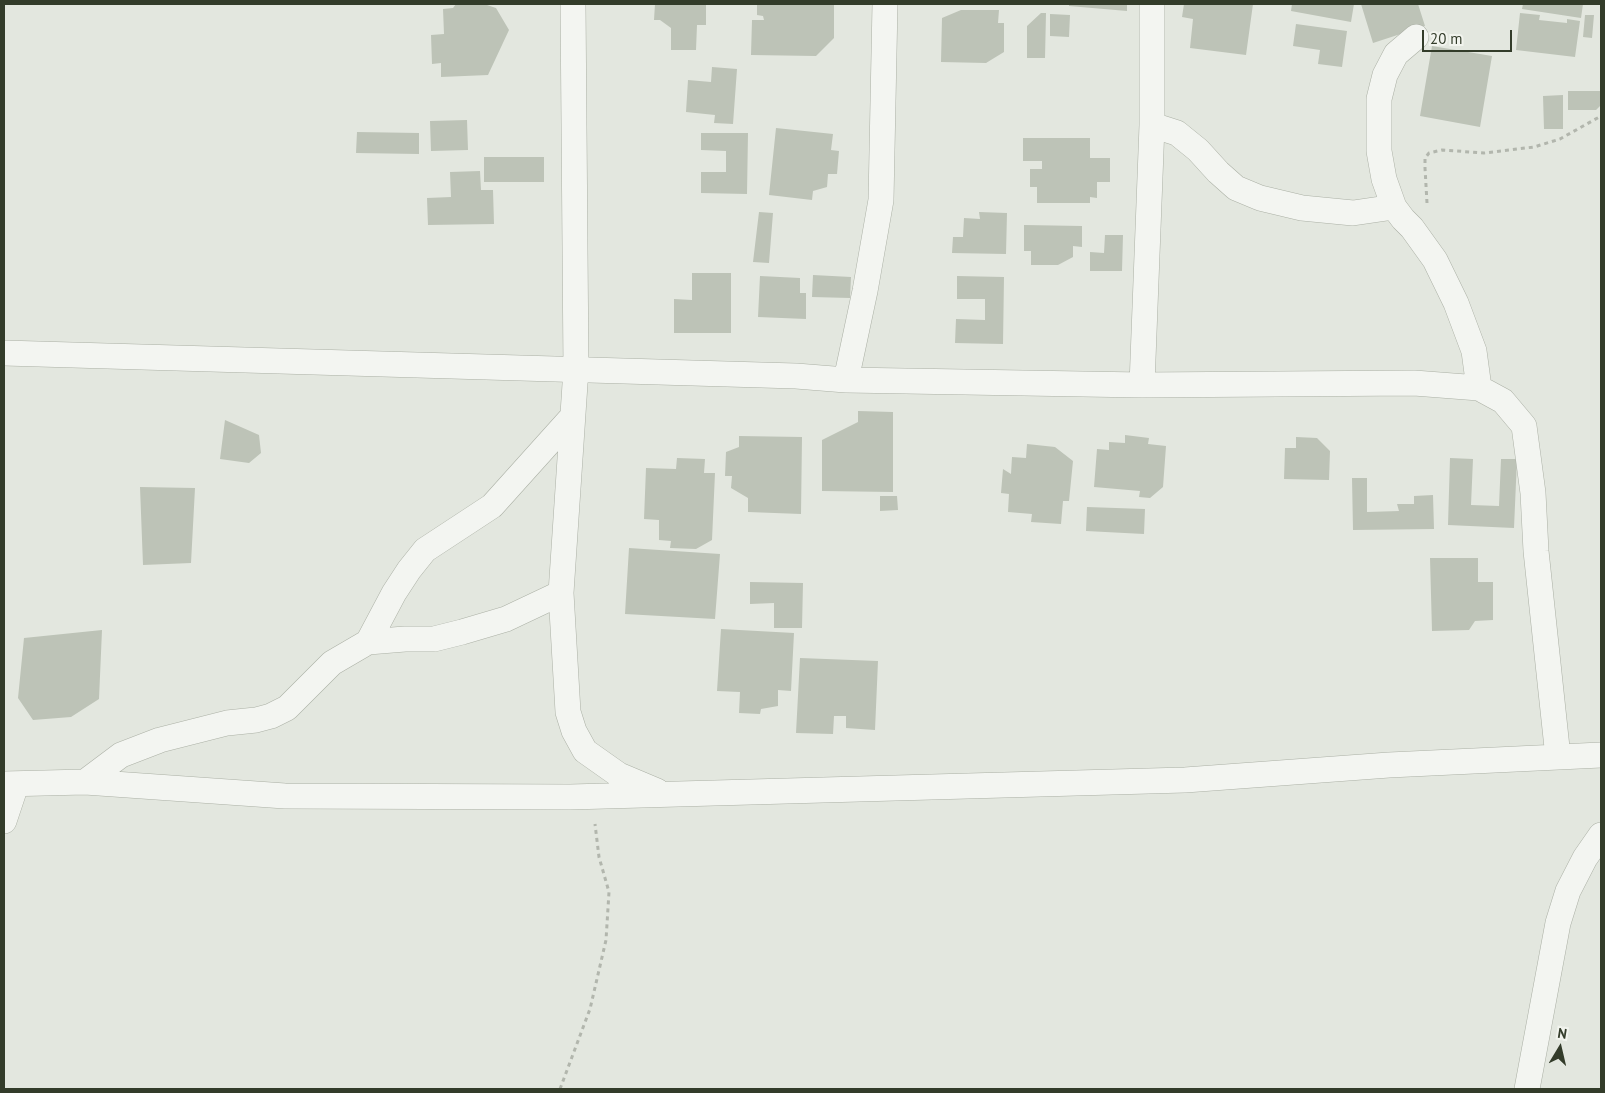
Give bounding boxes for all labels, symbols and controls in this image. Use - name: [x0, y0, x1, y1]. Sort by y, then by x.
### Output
- scale bar: [1425, 20, 1515, 52]
- text: 20 m: [1430, 29, 1463, 48]
- north arrow: [1535, 1023, 1585, 1073]
- text: N: [1556, 1024, 1568, 1043]

